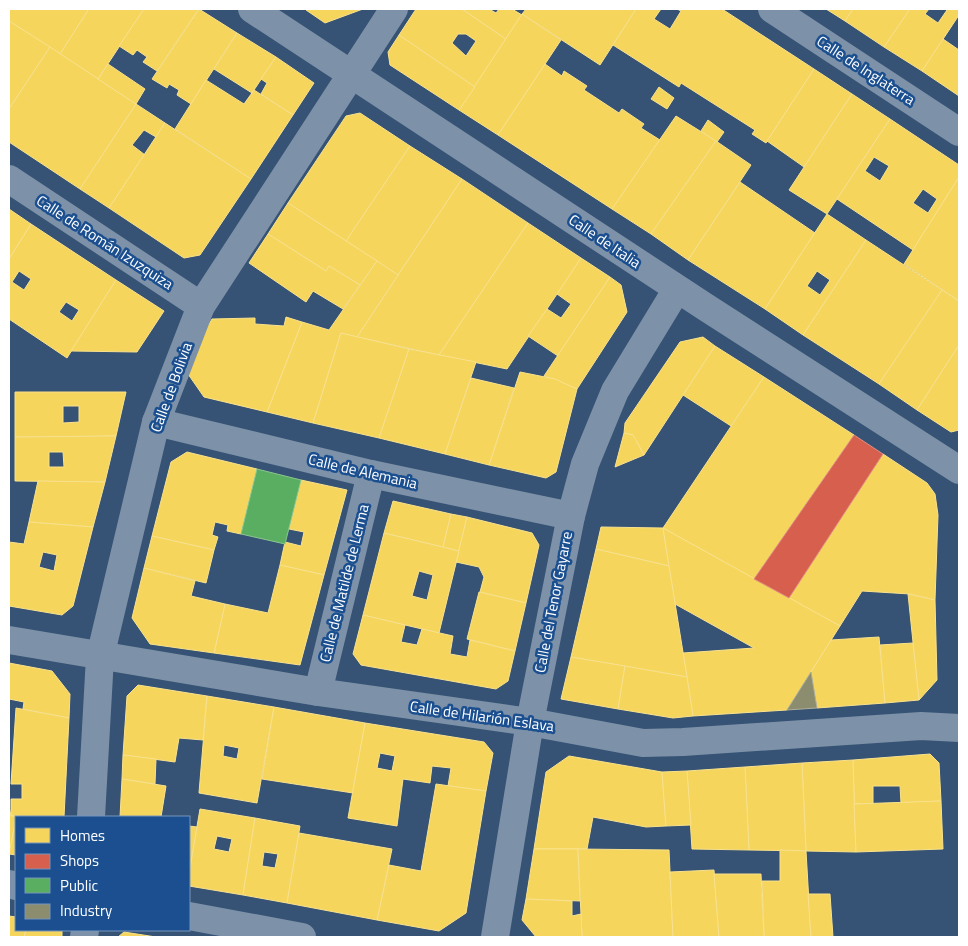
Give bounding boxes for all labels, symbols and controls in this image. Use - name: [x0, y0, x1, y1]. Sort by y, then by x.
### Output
- street label: Calle de Inglaterra: [812, 29, 920, 111]
- street label: Calle de Román Izuzquiza: [32, 189, 179, 295]
- street label: Calle de Italia: [564, 208, 646, 274]
- street label: Calle de Bolivia: [144, 338, 198, 435]
- street label: Calle de Alemania: [306, 447, 420, 495]
- street label: Calle de Matilde de Lerma: [313, 501, 375, 664]
- street label: Calle del Tenor Gayarre: [528, 529, 578, 675]
- street label: Calle de Hilarión Eslava: [408, 695, 556, 738]
- legend: [15, 816, 190, 931]
- text: Homes: [60, 824, 105, 847]
- text: Shops: [60, 849, 99, 872]
- text: Public: [60, 874, 98, 897]
- text: Industry: [60, 899, 112, 922]

